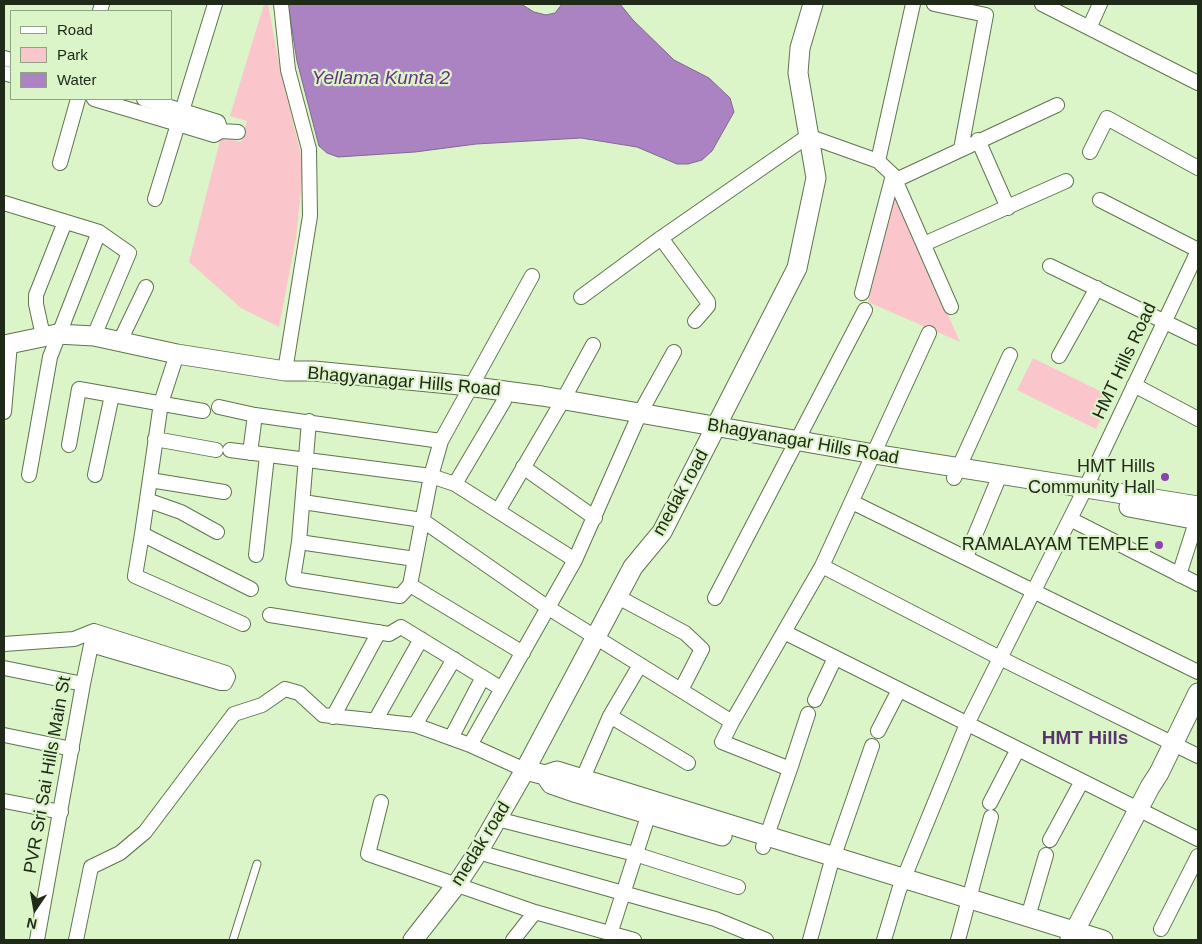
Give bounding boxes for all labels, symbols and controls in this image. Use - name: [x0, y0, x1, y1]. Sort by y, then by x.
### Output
- legend: [10, 10, 172, 100]
- text: Road: [57, 21, 93, 38]
- text: Park: [57, 46, 88, 63]
- water label: Yellama Kunta 2: [312, 68, 450, 90]
- text: Water: [57, 71, 96, 88]
- street label: HMT Hills Road: [1089, 299, 1161, 423]
- street label: Bhagyanagar Hills Road: [306, 363, 502, 401]
- street label: Bhagyanagar Hills Road: [706, 415, 900, 469]
- street label: medak road: [649, 446, 713, 540]
- place label: HMT Hills Community Hall: [1028, 456, 1155, 498]
- marker: HMT Hills Community Hall: [1159, 471, 1171, 483]
- place label: RAMALAYAM TEMPLE: [962, 534, 1149, 556]
- marker: RAMALAYAM TEMPLE: [1153, 539, 1165, 551]
- street label: PVR Sri Sai Hills Main St: [20, 675, 76, 875]
- district label: HMT Hills: [1042, 728, 1128, 750]
- street label: medak road: [447, 798, 515, 890]
- north arrow: [10, 884, 60, 934]
- text: N: [25, 915, 38, 933]

